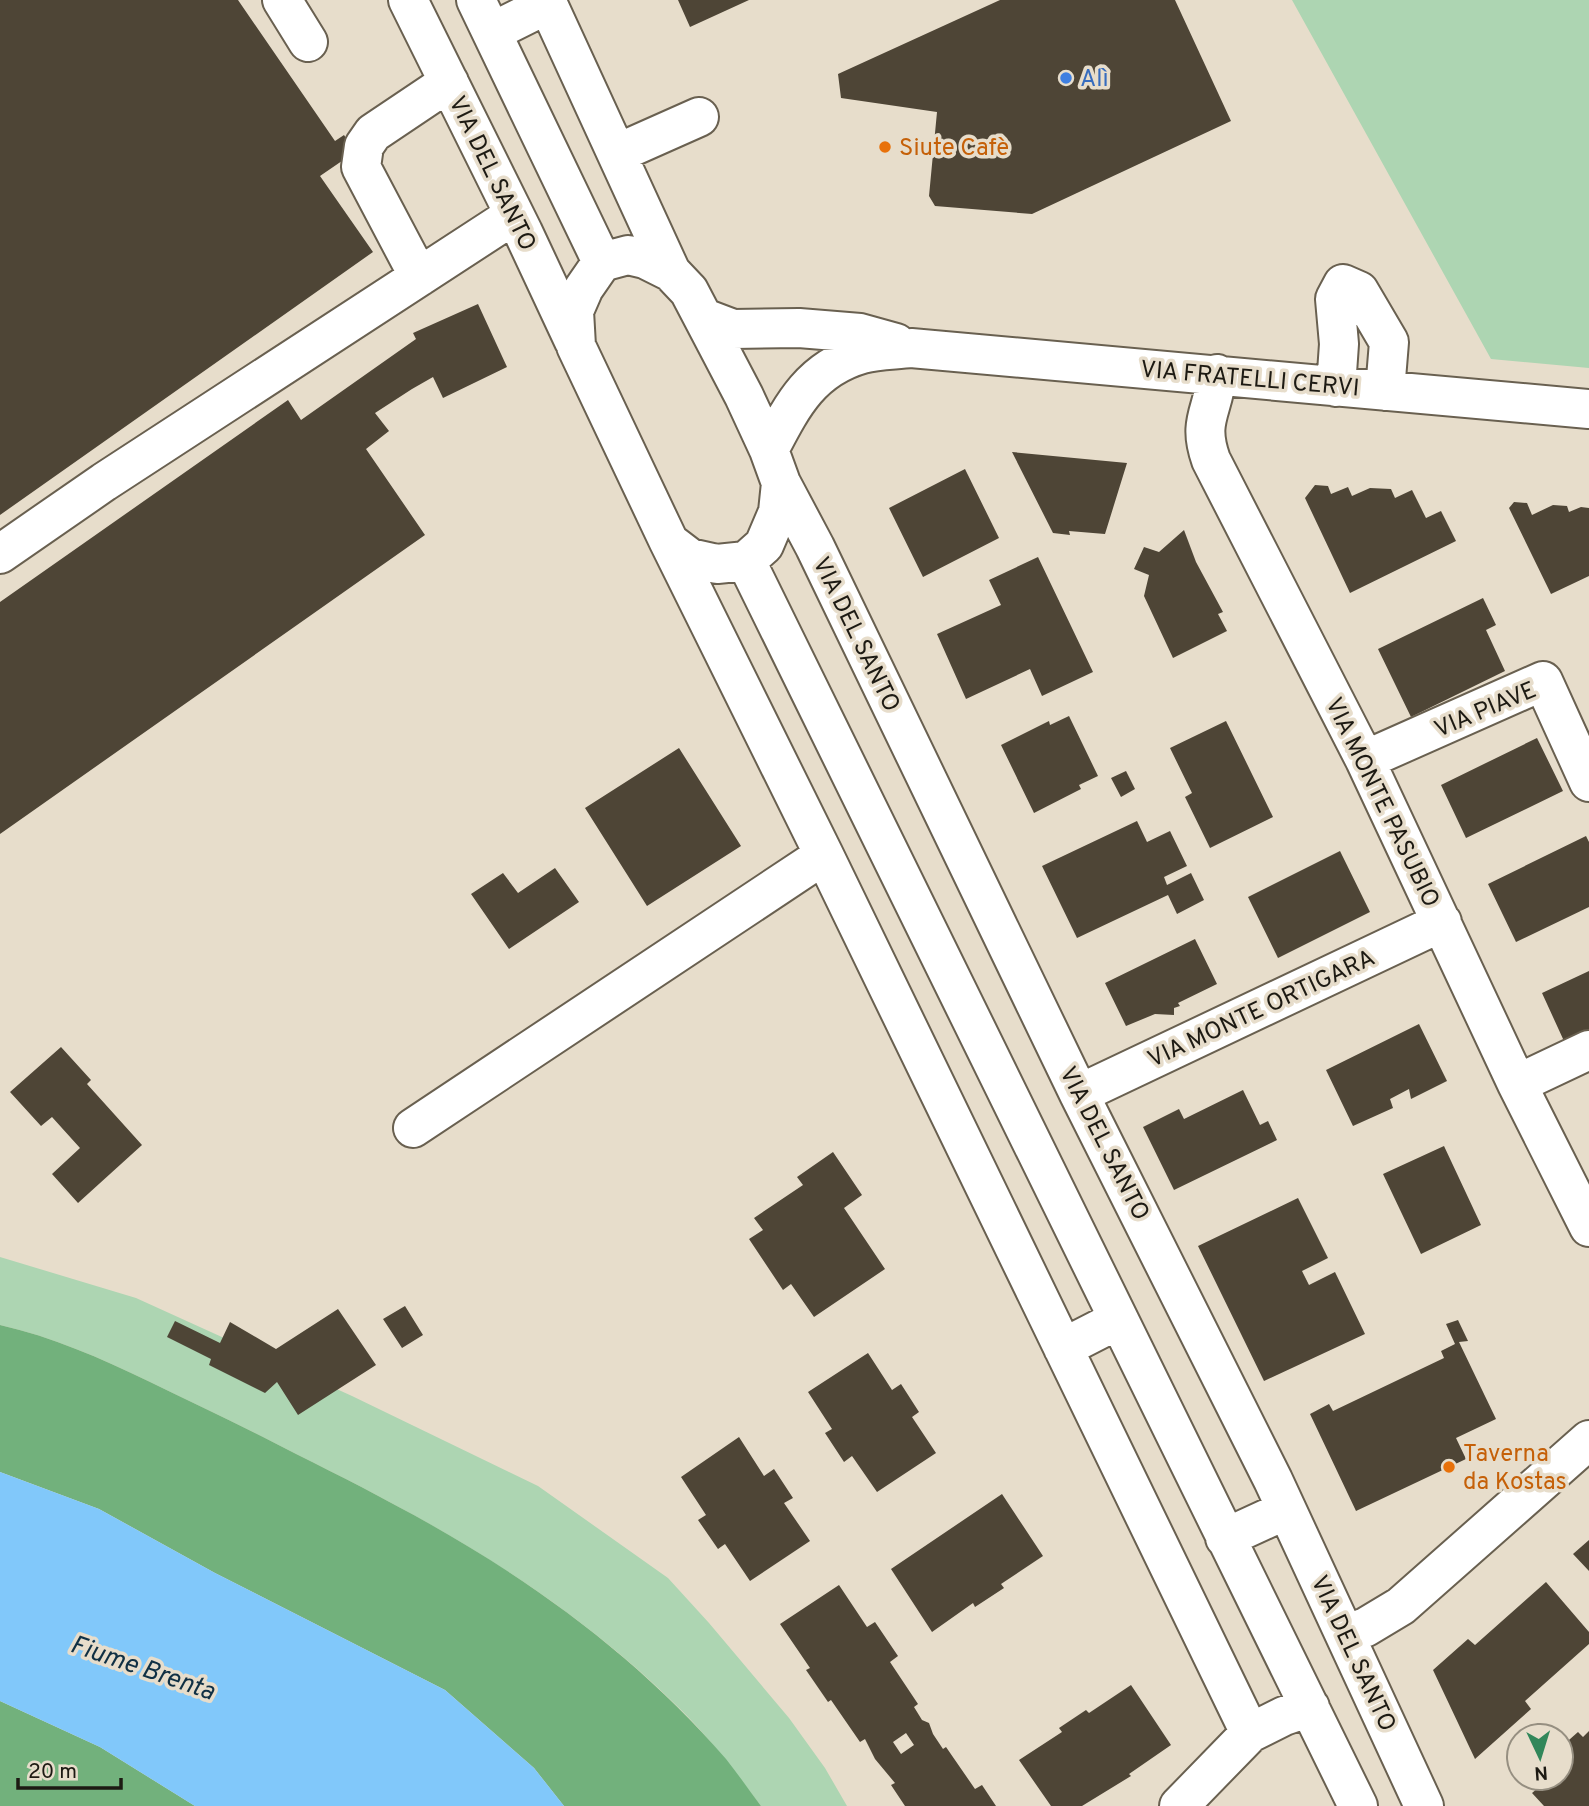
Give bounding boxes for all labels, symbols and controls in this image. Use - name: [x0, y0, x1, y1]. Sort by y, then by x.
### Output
- place label: Alì: [1080, 65, 1109, 95]
- marker: Alì: [1058, 70, 1074, 86]
- street label: VIA DEL SANTO: [441, 91, 542, 256]
- place label: Siute Cafè: [899, 134, 1009, 164]
- marker: Siute Cafè: [877, 139, 893, 155]
- street label: VIA FRATELLI CERVI: [1139, 355, 1361, 405]
- street label: VIA DEL SANTO: [805, 552, 906, 717]
- street label: VIA PIAVE: [1430, 676, 1541, 746]
- street label: VIA MONTE PASUBIO: [1317, 693, 1445, 913]
- street label: VIA MONTE ORTIGARA: [1143, 944, 1380, 1076]
- street label: VIA DEL SANTO: [1052, 1062, 1155, 1226]
- place label: Taverna da Kostas: [1463, 1440, 1567, 1498]
- marker: Taverna da Kostas: [1441, 1459, 1457, 1475]
- street label: VIA DEL SANTO: [1303, 1571, 1401, 1737]
- water label: Fiume Brenta: [66, 1629, 219, 1710]
- north arrow: [1505, 1722, 1575, 1792]
- scale bar: [18, 1746, 121, 1790]
- text: 20 m: [28, 1759, 77, 1786]
- text: N: [1533, 1760, 1549, 1784]

